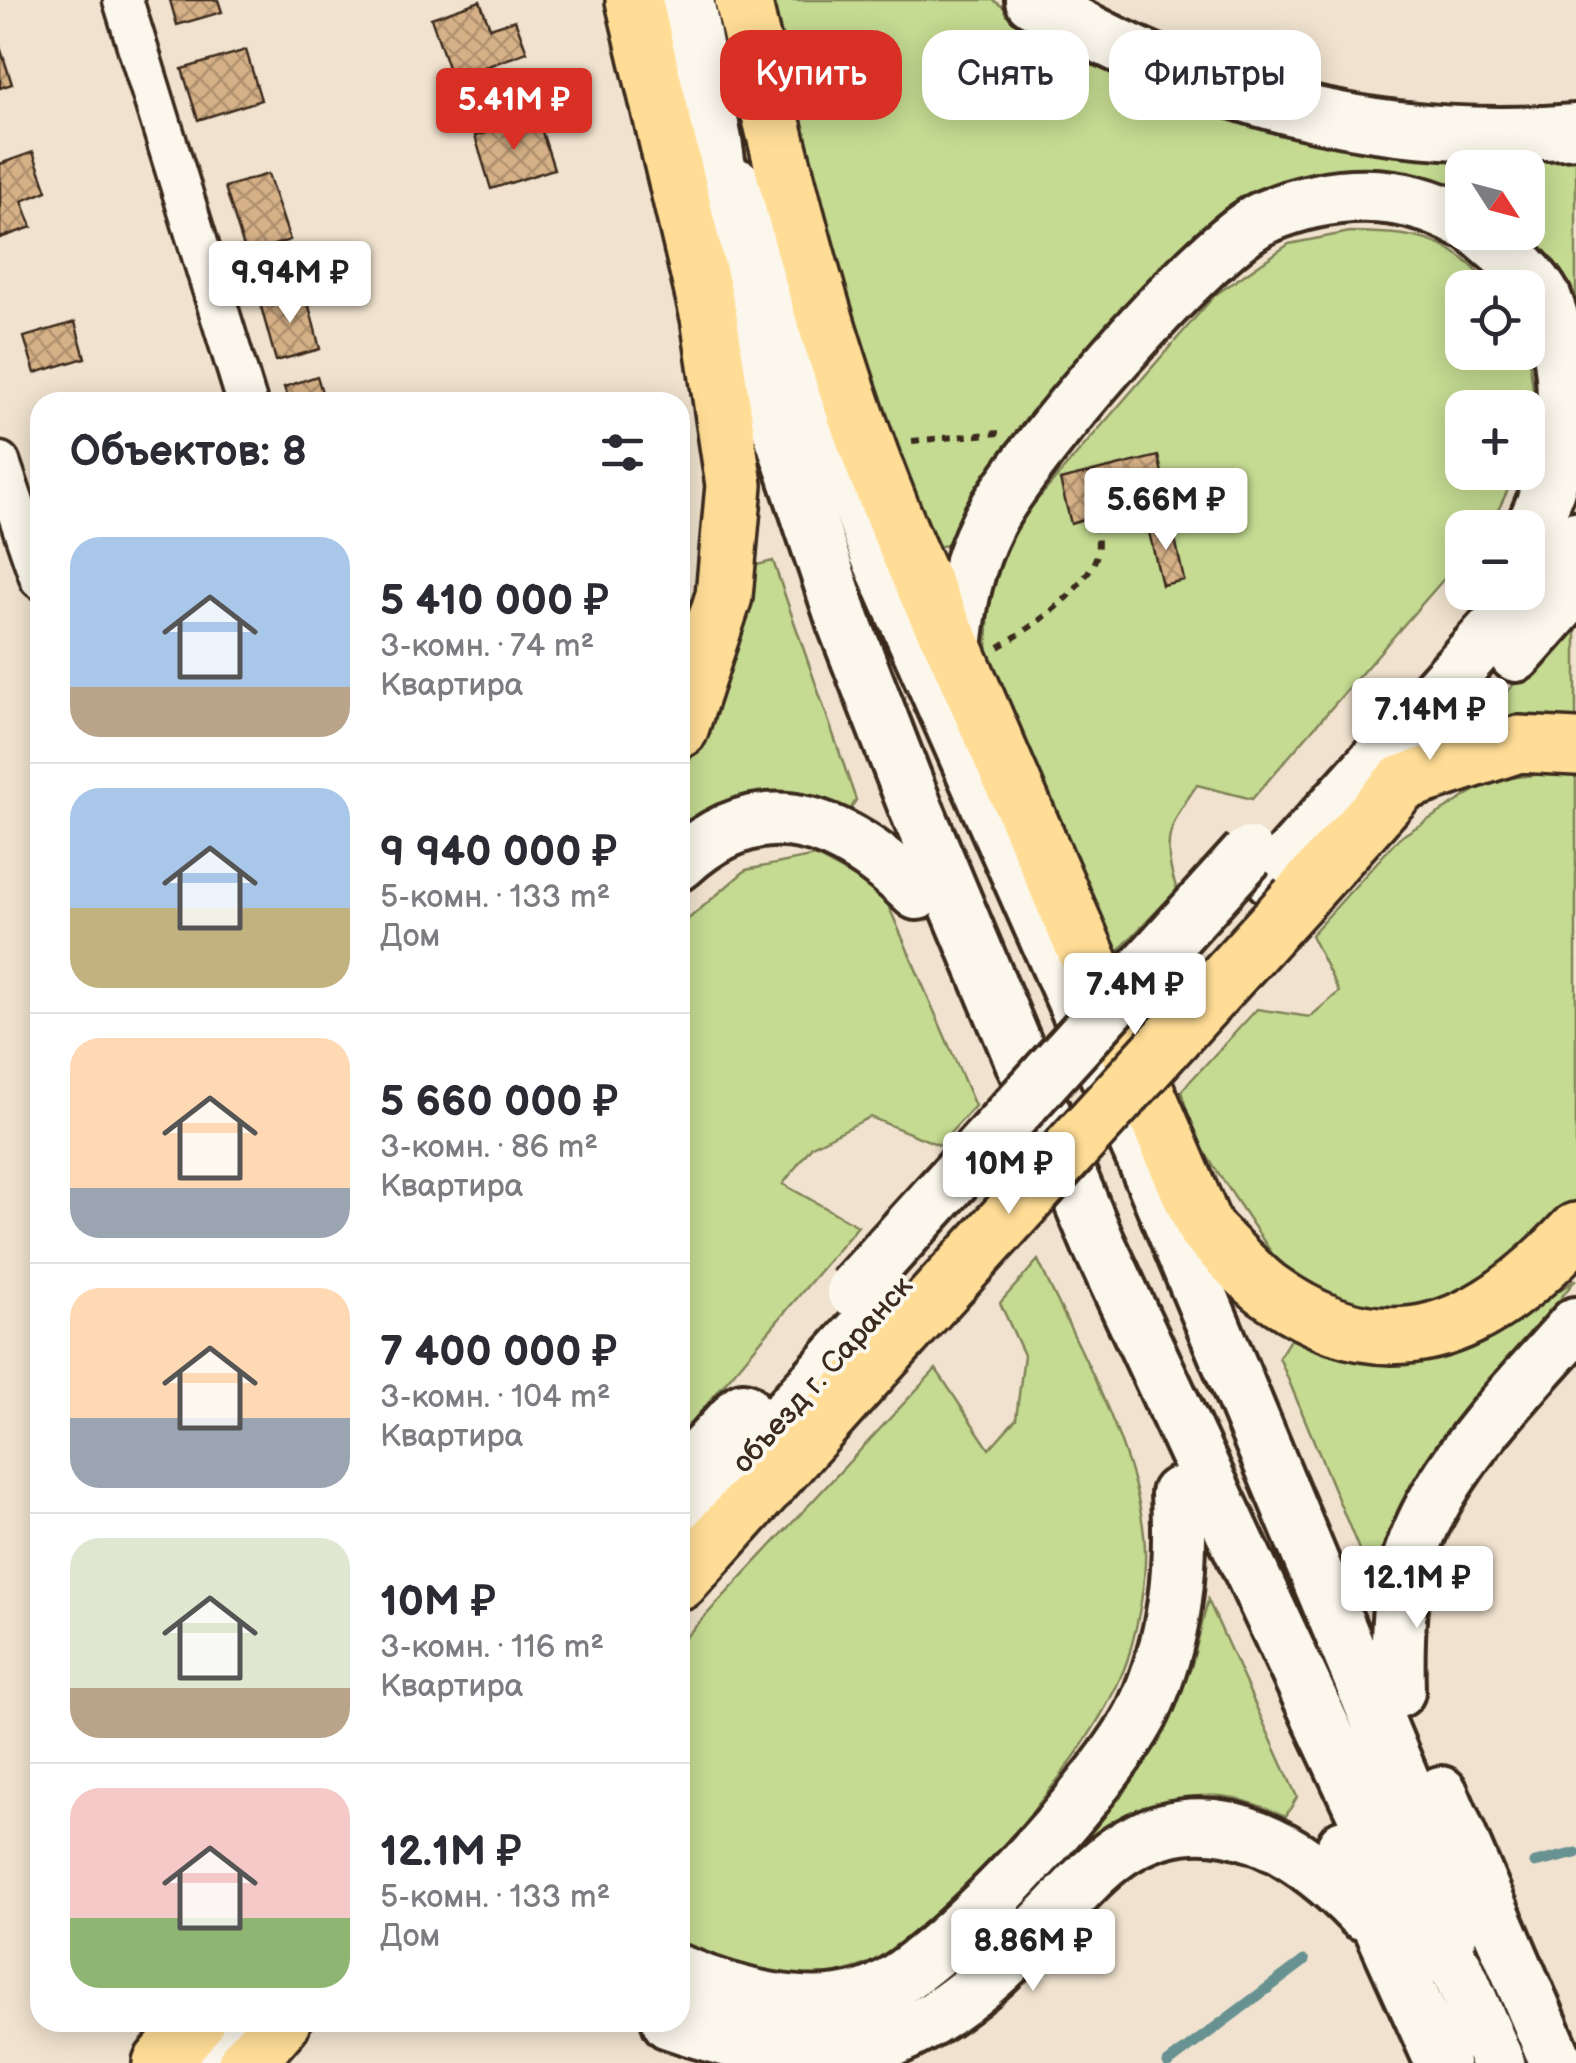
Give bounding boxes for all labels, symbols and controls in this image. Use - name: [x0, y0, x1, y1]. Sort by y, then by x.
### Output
- chip: Купить: [720, 30, 902, 120]
- chip: Снять: [922, 30, 1089, 120]
- chip: Фильтры: [1109, 30, 1321, 120]
- pin: 5.41M ₽: [422, 68, 606, 153]
- text: 5.41M ₽: [458, 81, 570, 120]
- north arrow: [1445, 150, 1545, 250]
- map controls: [1445, 150, 1545, 610]
- pin: 9.94M ₽: [198, 241, 382, 326]
- text: 9.94M ₽: [231, 254, 349, 293]
- button: locate: [1445, 270, 1545, 370]
- button: +: [1445, 390, 1545, 490]
- icon: filters: [595, 425, 650, 480]
- text: Объектов: 8: [70, 427, 307, 478]
- pin: 5.66M ₽: [1074, 468, 1258, 553]
- text: 5.66M ₽: [1106, 481, 1226, 520]
- button: −: [1445, 510, 1545, 610]
- text: 5 410 000 ₽: [380, 576, 609, 627]
- icon: home: [150, 577, 270, 697]
- text: 3-комн. · 74 m²: [380, 627, 594, 666]
- text: Квартира: [380, 666, 523, 705]
- pin: 7.14M ₽: [1338, 678, 1522, 763]
- text: 7.14M ₽: [1374, 691, 1486, 730]
- text: 9 940 000 ₽: [380, 827, 617, 878]
- icon: home: [150, 828, 270, 948]
- text: 5-комн. · 133 m²: [380, 878, 610, 917]
- text: Дом: [380, 917, 440, 956]
- pin: 7.4M ₽: [1054, 953, 1216, 1038]
- text: 7.4M ₽: [1086, 966, 1184, 1005]
- text: 5 660 000 ₽: [380, 1077, 618, 1128]
- icon: home: [150, 1078, 270, 1198]
- text: 3-комн. · 86 m²: [380, 1128, 598, 1167]
- pin: 10M ₽: [939, 1132, 1079, 1217]
- text: 10M ₽: [965, 1145, 1053, 1184]
- text: Квартира: [380, 1167, 523, 1206]
- street label: объезд г. Саранск: [725, 1269, 921, 1481]
- text: 7 400 000 ₽: [380, 1327, 617, 1378]
- icon: home: [150, 1328, 270, 1448]
- text: 3-комн. · 104 m²: [380, 1378, 611, 1417]
- text: Квартира: [380, 1417, 523, 1456]
- pin: 12.1M ₽: [1325, 1546, 1509, 1631]
- text: 12.1M ₽: [1363, 1559, 1471, 1598]
- text: 10M ₽: [380, 1577, 496, 1628]
- icon: home: [150, 1578, 270, 1698]
- text: 3-комн. · 116 m²: [380, 1628, 604, 1667]
- text: Квартира: [380, 1667, 523, 1706]
- text: 12.1M ₽: [380, 1827, 522, 1878]
- icon: home: [150, 1828, 270, 1948]
- text: 5-комн. · 133 m²: [380, 1878, 610, 1917]
- pin: 8.86M ₽: [941, 1909, 1125, 1994]
- text: Дом: [380, 1917, 440, 1956]
- text: 8.86M ₽: [973, 1922, 1093, 1961]

